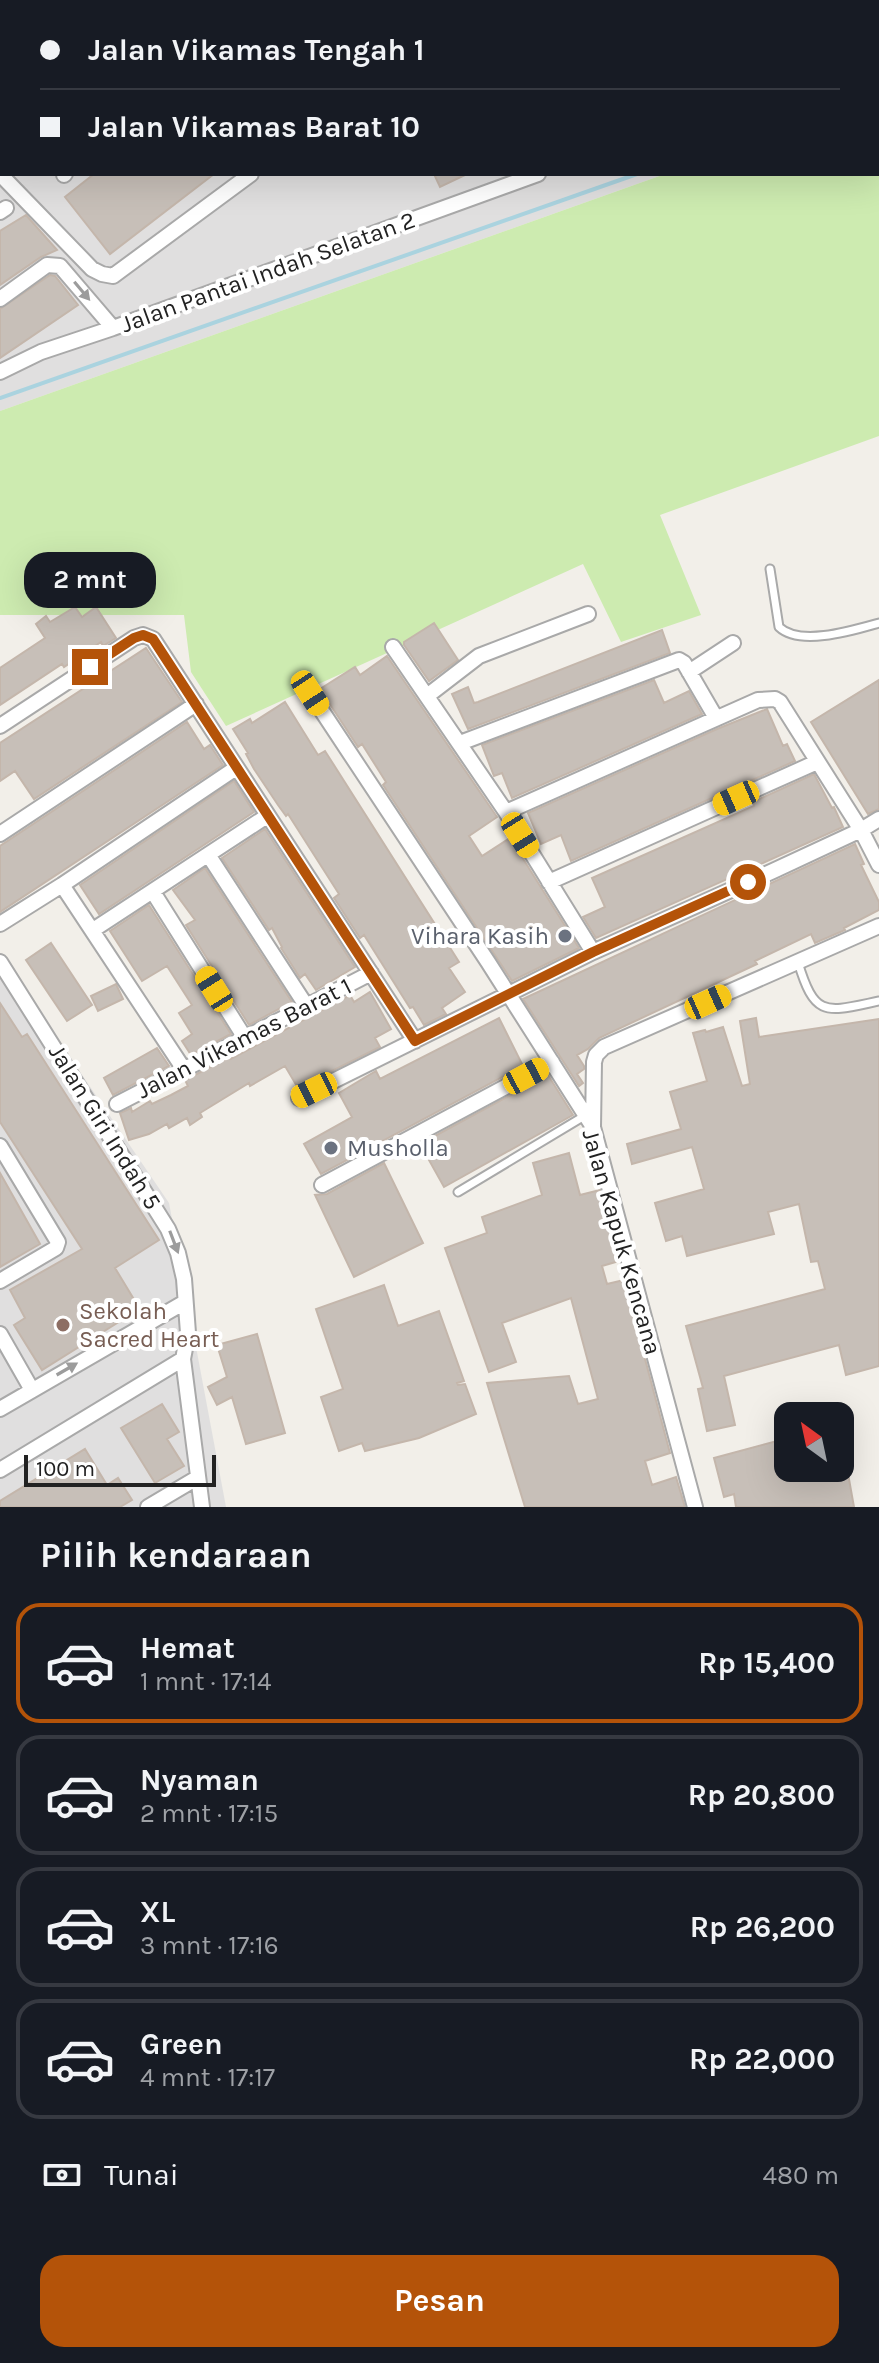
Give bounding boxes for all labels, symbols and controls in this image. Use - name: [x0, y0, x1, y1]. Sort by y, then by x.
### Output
- text: Jalan Vikamas Tengah 1: [88, 32, 425, 68]
- text: Jalan Vikamas Barat 10: [88, 109, 420, 145]
- street label: Jalan Pantai Indah Selatan 2: [117, 206, 419, 338]
- one-way arrow: [73, 280, 90, 300]
- callout: 2 mnt: [24, 551, 156, 607]
- text: 2 mnt: [53, 564, 127, 595]
- route end: [72, 649, 108, 685]
- car: [287, 666, 333, 720]
- car: [709, 777, 763, 819]
- car: [497, 808, 543, 862]
- route start: [730, 864, 766, 900]
- place label: Vihara Kasih: [411, 922, 549, 950]
- marker: Vihara Kasih: [556, 927, 574, 945]
- car: [191, 962, 237, 1016]
- street label: Jalan Vikamas Barat 1: [132, 972, 356, 1104]
- car: [681, 981, 735, 1023]
- street label: Jalan Giri Indah 5: [43, 1039, 167, 1215]
- car: [499, 1054, 553, 1098]
- car: [287, 1069, 341, 1111]
- street label: Jalan Kapuk Kencana: [576, 1126, 668, 1358]
- place label: Musholla: [347, 1134, 449, 1162]
- marker: Musholla: [322, 1139, 340, 1157]
- one-way arrow: [167, 1230, 180, 1254]
- place label: Sekolah Sacred Heart: [79, 1297, 219, 1353]
- marker: Sekolah Sacred Heart: [54, 1316, 72, 1334]
- one-way arrow: [56, 1362, 79, 1376]
- north arrow: [774, 1402, 854, 1482]
- map controls: [774, 1402, 854, 1482]
- scale bar: [24, 1451, 216, 1487]
- text: 100 m: [36, 1456, 95, 1482]
- text: Pilih kendaraan: [40, 1534, 312, 1576]
- icon: car: [44, 1627, 116, 1699]
- text: Hemat: [140, 1630, 235, 1666]
- text: Rp 15,400: [698, 1645, 835, 1681]
- text: 1 mnt · 17:14: [140, 1666, 271, 1697]
- icon: car: [44, 1759, 116, 1831]
- text: Nyaman: [140, 1762, 259, 1798]
- text: Rp 20,800: [688, 1777, 835, 1813]
- text: 2 mnt · 17:15: [140, 1798, 278, 1829]
- icon: car: [44, 1891, 116, 1963]
- text: XL: [140, 1894, 175, 1930]
- text: Rp 26,200: [690, 1909, 835, 1945]
- text: 3 mnt · 17:16: [140, 1930, 279, 1961]
- icon: car: [44, 2023, 116, 2095]
- text: Green: [140, 2026, 223, 2062]
- text: Rp 22,000: [689, 2041, 835, 2077]
- text: 4 mnt · 17:17: [140, 2062, 275, 2093]
- icon: cash: [40, 2153, 84, 2197]
- text: Tunai: [104, 2157, 179, 2193]
- text: 480 m: [763, 2160, 839, 2191]
- button: Pesan: [40, 2255, 839, 2347]

